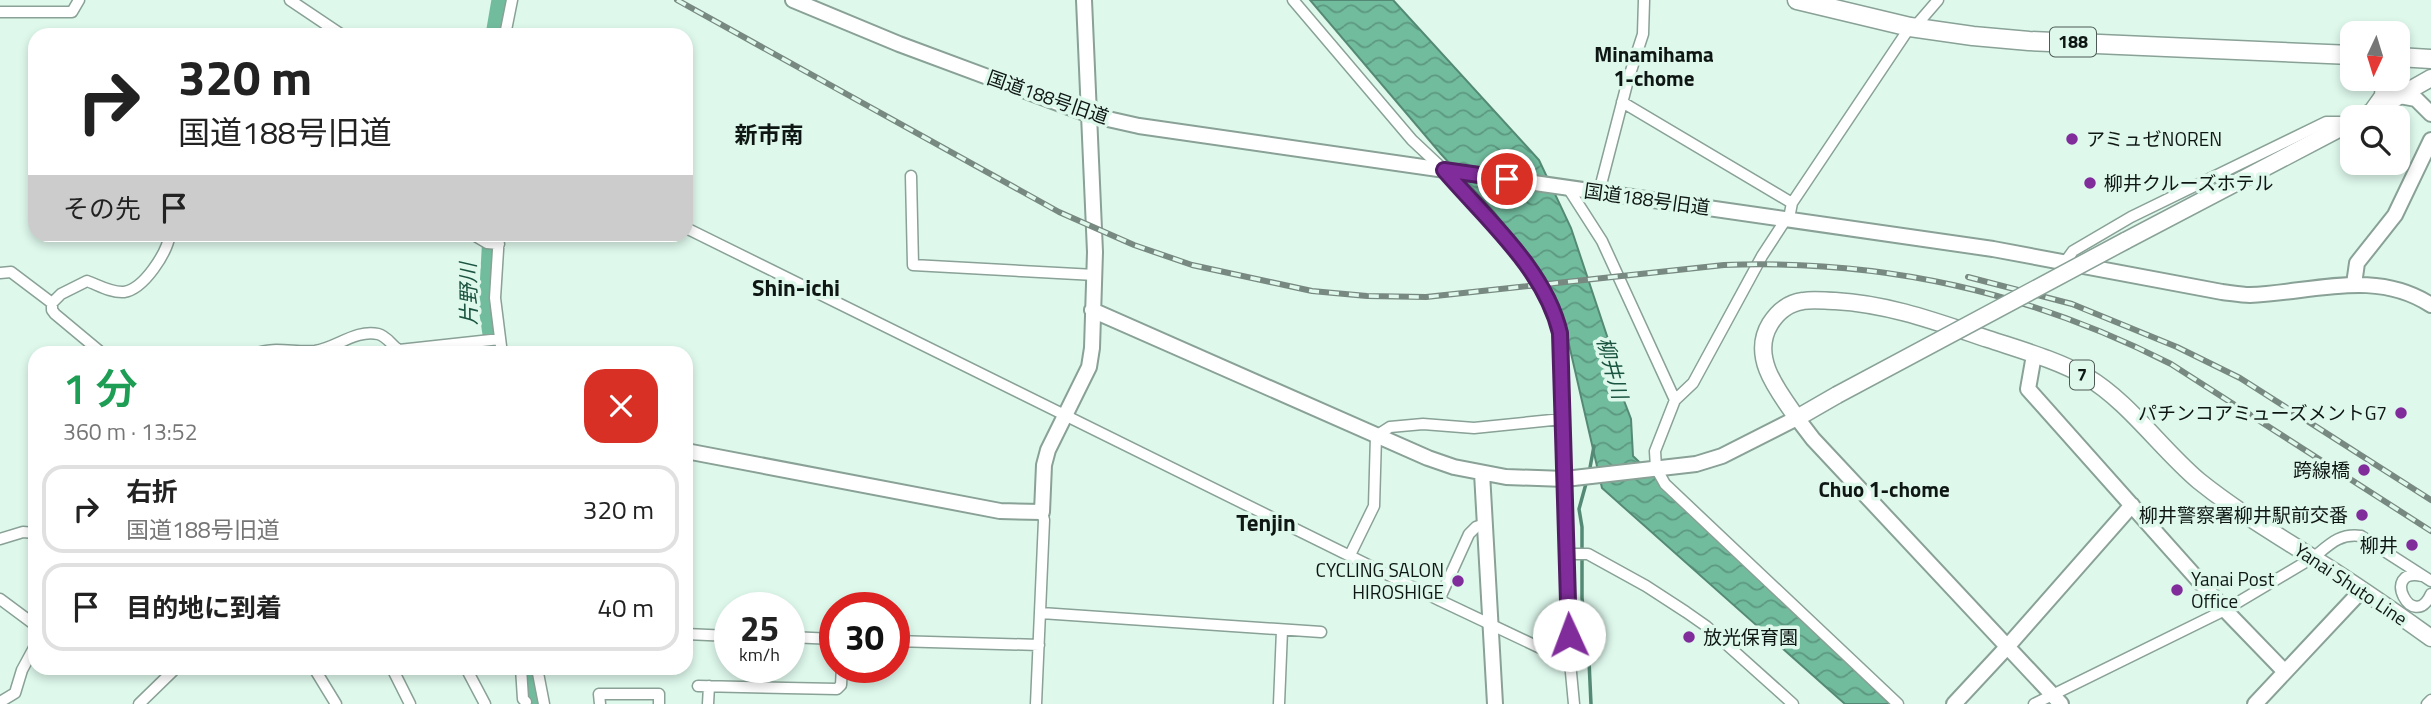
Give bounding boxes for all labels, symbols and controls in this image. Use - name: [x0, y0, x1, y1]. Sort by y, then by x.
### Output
- north arrow: [2340, 21, 2410, 91]
- map controls: [2340, 21, 2410, 175]
- road number: 188: [2050, 28, 2096, 56]
- district label: Minamihama 1-chome: [1594, 38, 1714, 94]
- text: 320 m: [178, 39, 312, 114]
- icon: right: [63, 56, 154, 147]
- street label: 国道188号旧道: [983, 62, 1113, 131]
- button: search: [2340, 105, 2410, 175]
- text: 国道188号旧道: [178, 108, 392, 156]
- district label: 新市南: [735, 117, 804, 152]
- place label: アミュゼNOREN: [2086, 124, 2222, 153]
- marker: アミュゼNOREN: [2064, 131, 2080, 147]
- pin: [1477, 149, 1537, 209]
- icon: arrive: [1488, 160, 1526, 198]
- place label: 柳井クルーズホテル: [2104, 168, 2273, 197]
- street label: 国道188号旧道: [1582, 175, 1712, 222]
- marker: 柳井クルーズホテル: [2082, 175, 2098, 191]
- text: その先: [63, 189, 141, 228]
- icon: arrive: [155, 189, 193, 227]
- water label: 片野川: [451, 260, 485, 326]
- district label: Shin-ichi: [752, 270, 840, 305]
- water label: 柳井川: [1589, 333, 1637, 404]
- text: 1 分: [63, 356, 138, 420]
- road number: 7: [2070, 360, 2094, 390]
- button: close: [584, 369, 658, 443]
- place label: パチンコアミューズメントG7: [2138, 398, 2387, 427]
- marker: パチンコアミューズメントG7: [2393, 405, 2409, 421]
- text: 360 m · 13:52: [63, 414, 198, 449]
- place label: 跨線橋: [2293, 455, 2350, 484]
- marker: 跨線橋: [2356, 462, 2372, 478]
- text: 右折: [126, 472, 178, 511]
- district label: Chuo 1-chome: [1818, 473, 1950, 505]
- icon: right: [67, 490, 105, 528]
- text: 320 m: [583, 490, 654, 529]
- place label: 柳井警察署柳井駅前交番: [2139, 500, 2348, 529]
- district label: Tenjin: [1236, 505, 1296, 540]
- marker: 柳井警察署柳井駅前交番: [2354, 507, 2370, 523]
- text: 国道188号旧道: [126, 512, 280, 547]
- place label: 柳井: [2360, 530, 2398, 559]
- street label: Yanai Shuto Line: [2289, 535, 2414, 632]
- marker: 柳井: [2404, 537, 2420, 553]
- place label: CYCLING SALON HIROSHIGE: [1316, 555, 1444, 606]
- place label: Yanai Post Office: [2191, 564, 2275, 615]
- marker: CYCLING SALON HIROSHIGE: [1450, 573, 1466, 589]
- marker: Yanai Post Office: [2169, 582, 2185, 598]
- icon: arrive: [67, 588, 105, 626]
- text: 目的地に到着: [126, 588, 282, 627]
- text: 40 m: [597, 588, 654, 627]
- speed limit sign: 30: [819, 592, 910, 683]
- position arrow: [1532, 598, 1606, 672]
- text: 25: [740, 601, 779, 655]
- place label: 放光保育園: [1703, 622, 1798, 651]
- marker: 放光保育園: [1681, 629, 1697, 645]
- text: km/h: [739, 641, 780, 668]

